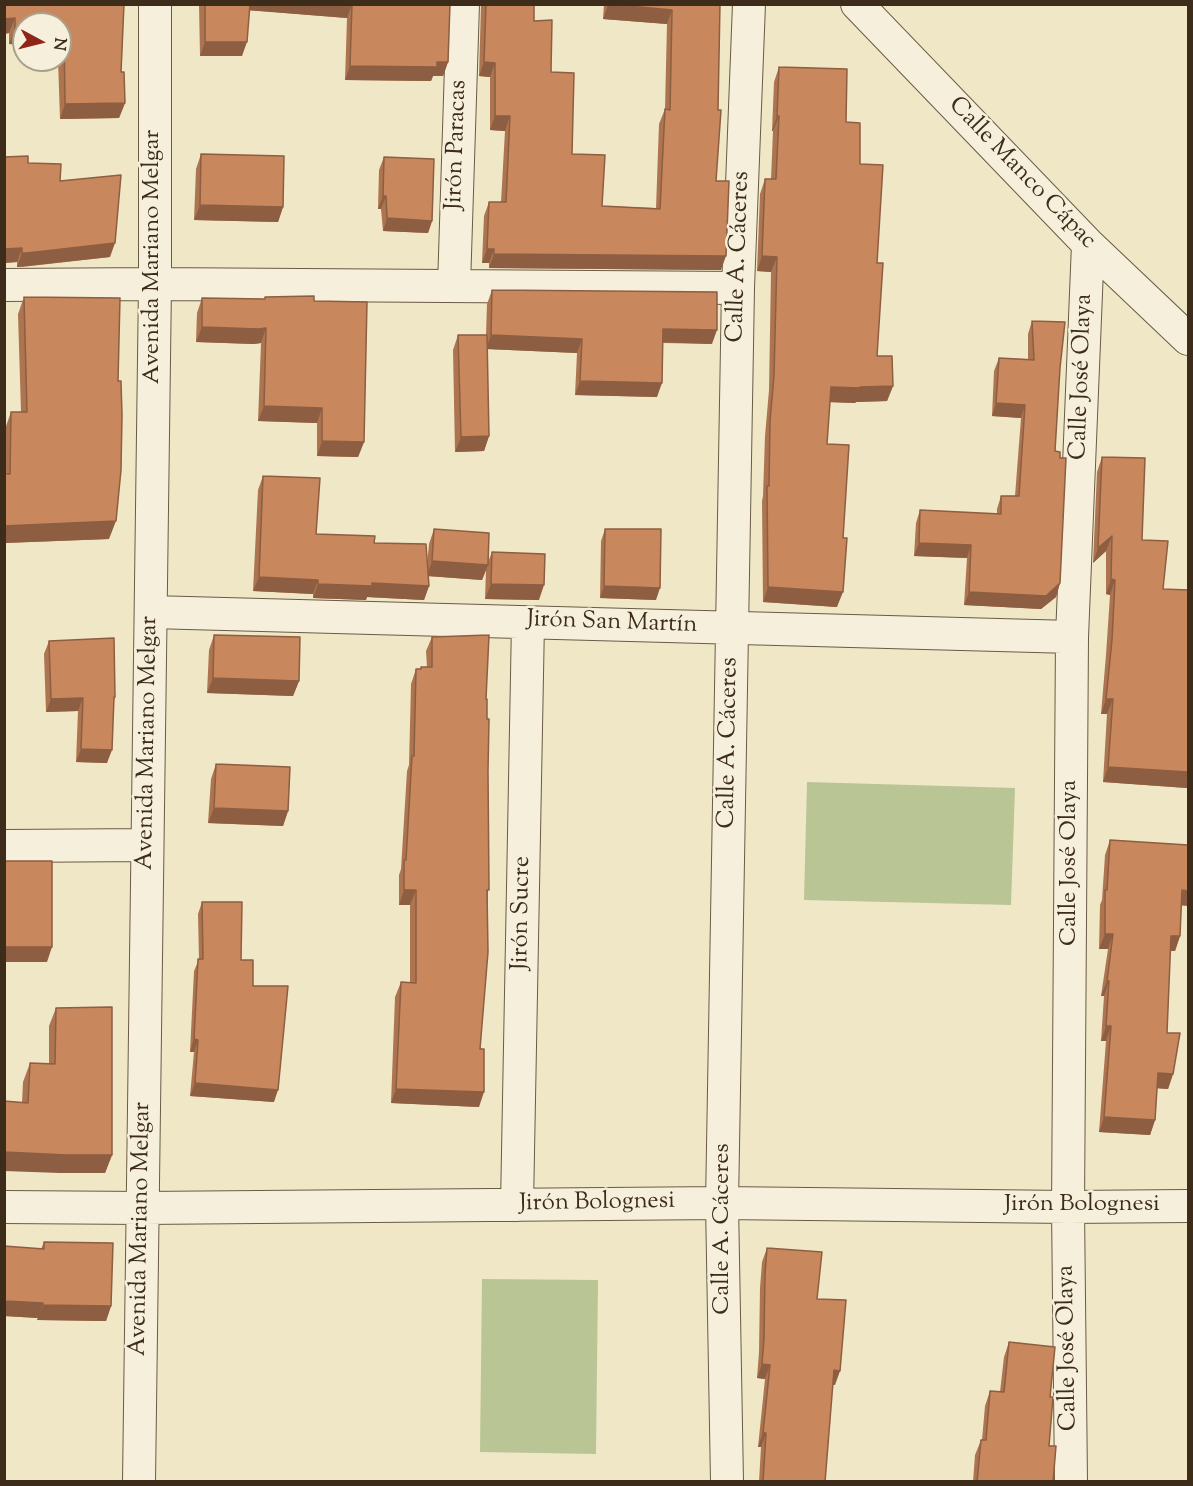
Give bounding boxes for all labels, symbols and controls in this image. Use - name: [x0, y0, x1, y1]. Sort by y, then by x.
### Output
- north arrow: [12, 12, 72, 72]
- text: N: [46, 36, 71, 52]
- street label: Jirón Paracas: [441, 79, 475, 211]
- street label: Calle Manco Cápac: [941, 92, 1101, 256]
- street label: Avenida Mariano Melgar: [140, 130, 168, 384]
- street label: Calle A. Cáceres: [723, 171, 757, 343]
- street label: Calle José Olaya: [1066, 293, 1100, 461]
- street label: Jirón San Martín: [526, 607, 698, 641]
- street label: Avenida Mariano Melgar: [132, 616, 166, 870]
- street label: Calle A. Cáceres: [714, 657, 746, 829]
- street label: Calle José Olaya: [1057, 780, 1085, 946]
- street label: Jirón Sucre: [508, 856, 538, 970]
- street label: Avenida Mariano Melgar: [125, 1102, 159, 1356]
- street label: Calle A. Cáceres: [710, 1143, 738, 1315]
- street label: Jirón Bolognesi: [519, 1188, 675, 1220]
- street label: Jirón Bolognesi: [1004, 1192, 1160, 1220]
- street label: Calle José Olaya: [1053, 1265, 1085, 1431]

